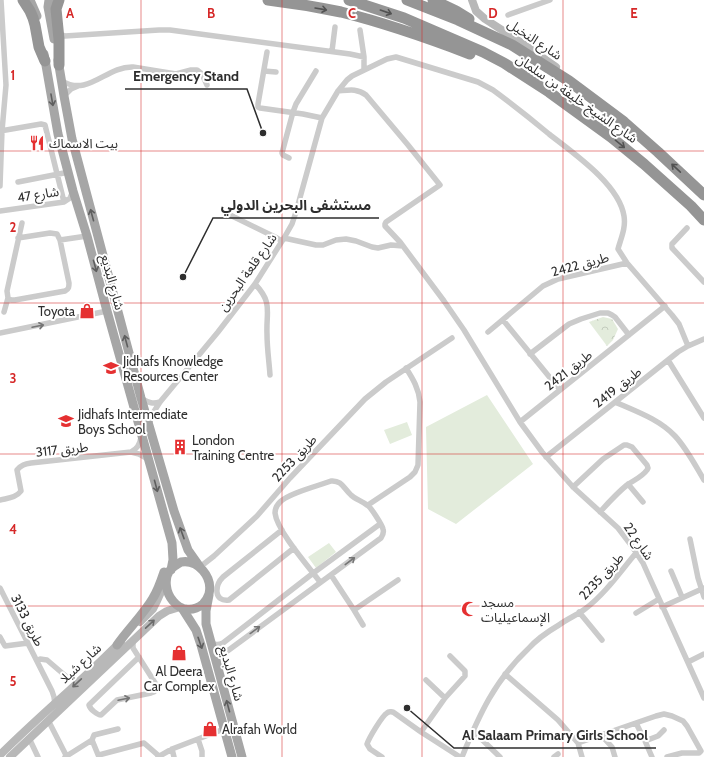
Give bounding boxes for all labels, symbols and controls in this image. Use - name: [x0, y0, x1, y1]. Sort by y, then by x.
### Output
- text: A: [66, 5, 75, 21]
- text: B: [207, 5, 215, 21]
- one-way arrow: [314, 5, 327, 13]
- text: C: [348, 5, 356, 21]
- text: D: [488, 5, 498, 21]
- text: E: [630, 5, 638, 21]
- one-way arrow: [379, 9, 392, 16]
- street label: شارع النخيل: [503, 15, 565, 65]
- street label: شارع الشيخ خليفة بن سلمان: [512, 50, 641, 148]
- callout: Emergency Stand: [125, 63, 247, 89]
- text: 1: [11, 67, 15, 83]
- text: Emergency Stand: [133, 67, 239, 85]
- one-way arrow: [48, 93, 56, 106]
- restaurant icon: بيت الاسماك: [28, 134, 46, 152]
- place label: بيت الاسماك: [49, 135, 118, 151]
- one-way arrow: [614, 139, 625, 148]
- one-way arrow: [671, 164, 681, 173]
- street label: شارع 47: [16, 183, 61, 208]
- callout: مستشفى البحرين الدولي: [213, 192, 379, 218]
- text: مستشفى البحرين الدولي: [221, 196, 371, 216]
- one-way arrow: [88, 209, 96, 222]
- text: 2: [10, 219, 17, 235]
- street label: شارع قلعة البحرين: [214, 230, 282, 316]
- street label: طريق 2422: [550, 249, 611, 280]
- street label: شارع البديع: [95, 252, 128, 312]
- one-way arrow: [92, 259, 99, 272]
- shop icon: Toyota: [78, 302, 96, 320]
- place label: Toyota: [38, 303, 76, 319]
- one-way arrow: [31, 321, 44, 329]
- one-way arrow: [122, 335, 129, 348]
- street label: طريق 2421: [541, 346, 596, 394]
- place label: Jidhafs Knowledge Resources Center: [122, 353, 223, 384]
- school or university icon: Jidhafs Knowledge Resources Center: [102, 359, 120, 377]
- street label: طريق 2419: [590, 363, 645, 412]
- text: 3: [9, 370, 17, 386]
- place label: Jidhafs Intermediate Boys School: [77, 406, 188, 437]
- school or university icon: Jidhafs Intermediate Boys School: [57, 412, 75, 430]
- street label: طريق 2253: [268, 431, 321, 486]
- place label: London Training Centre: [192, 432, 274, 463]
- street label: طريق 3117: [35, 438, 89, 461]
- building icon: London Training Centre: [171, 438, 189, 456]
- one-way arrow: [153, 479, 160, 492]
- street label: شارع 22: [618, 519, 658, 564]
- text: 4: [9, 521, 17, 537]
- one-way arrow: [177, 527, 185, 539]
- street label: طريق 2235: [575, 549, 628, 604]
- one-way arrow: [345, 557, 356, 565]
- street label: طريق 3133: [7, 591, 48, 649]
- place label: مسجد الإسماعيليات: [481, 594, 550, 627]
- mosque icon: مسجد الإسماعيليات: [460, 600, 478, 618]
- one-way arrow: [145, 619, 155, 629]
- one-way arrow: [249, 626, 260, 635]
- one-way arrow: [196, 636, 204, 648]
- street label: شارع شيلا: [56, 640, 106, 689]
- street label: شارع البديع: [214, 643, 248, 703]
- shop icon: Al Deera Car Complex: [170, 644, 188, 662]
- place label: Al Deera Car Complex: [144, 663, 215, 694]
- text: 5: [10, 673, 17, 689]
- one-way arrow: [72, 678, 82, 688]
- one-way arrow: [118, 694, 131, 702]
- one-way arrow: [224, 700, 231, 713]
- shop icon: Alrafah World: [201, 720, 219, 738]
- place label: Alrafah World: [222, 721, 297, 737]
- callout: Al Salaam Primary Girls School: [454, 722, 656, 748]
- text: Al Salaam Primary Girls School: [462, 726, 648, 744]

